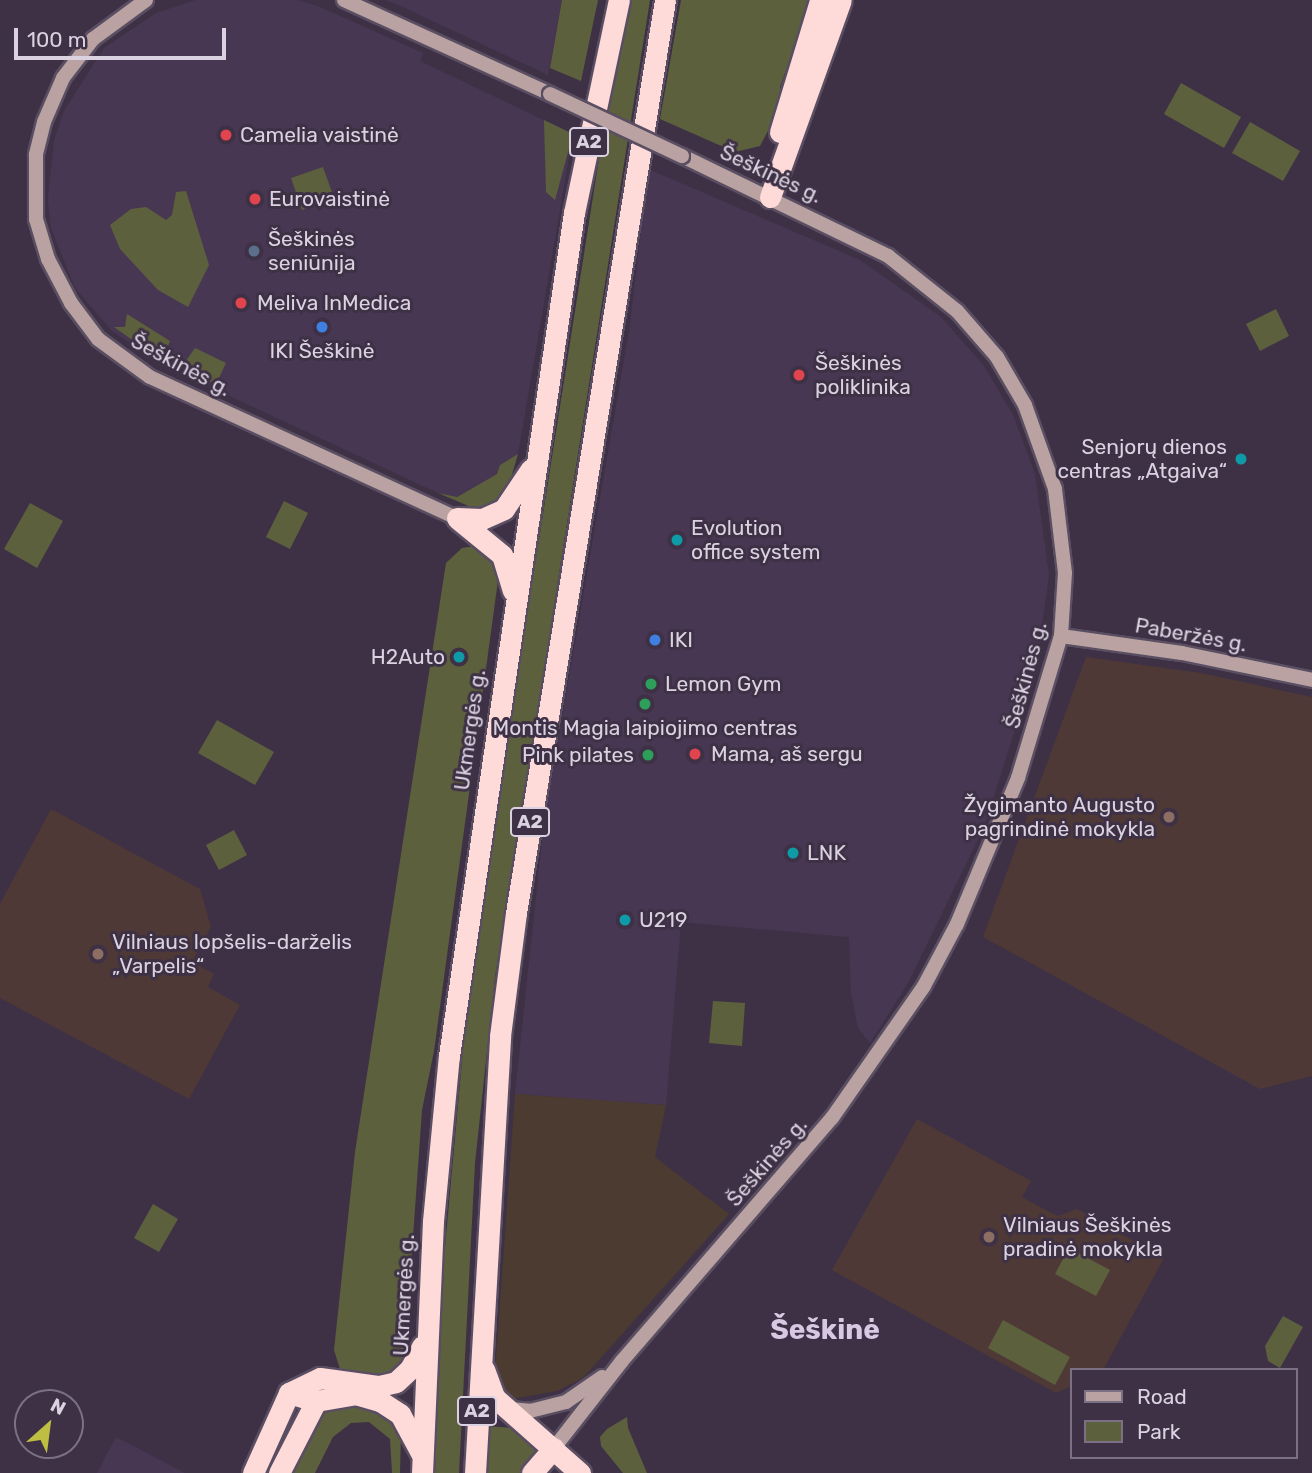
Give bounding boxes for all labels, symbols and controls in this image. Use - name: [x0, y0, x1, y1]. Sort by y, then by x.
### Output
- scale bar: [18, 14, 229, 58]
- text: 100 m: [27, 27, 86, 52]
- place label: Camelia vaistinė: [240, 122, 399, 148]
- road number: A2: [568, 126, 610, 158]
- marker: Camelia vaistinė: [218, 127, 234, 143]
- street label: Šeškinės g.: [716, 139, 826, 209]
- place label: Eurovaistinė: [269, 186, 390, 212]
- marker: Eurovaistinė: [247, 191, 263, 207]
- place label: Šeškinės seniūnija: [268, 226, 356, 276]
- marker: Šeškinės seniūnija: [246, 243, 262, 259]
- place label: Meliva InMedica: [257, 290, 411, 316]
- marker: Meliva InMedica: [231, 293, 251, 313]
- marker: IKI Šeškinė: [314, 319, 330, 335]
- street label: Šeškinės g.: [127, 328, 235, 402]
- place label: IKI Šeškinė: [269, 338, 375, 364]
- place label: Šeškinės poliklinika: [815, 350, 911, 400]
- marker: Šeškinės poliklinika: [789, 365, 809, 385]
- place label: Senjorų dienos centras „Atgaiva“: [1058, 434, 1227, 484]
- marker: Senjorų dienos centras „Atgaiva“: [1233, 451, 1249, 467]
- place label: Evolution office system: [691, 515, 820, 565]
- marker: Evolution office system: [669, 532, 685, 548]
- street label: Paberžės g.: [1133, 613, 1249, 657]
- street label: Šeškinės g.: [1000, 619, 1052, 731]
- place label: IKI: [669, 627, 693, 653]
- marker: IKI: [647, 632, 663, 648]
- place label: H2Auto: [371, 644, 445, 670]
- marker: H2Auto: [451, 649, 467, 665]
- street label: Ukmergės g.: [449, 668, 491, 792]
- place label: Lemon Gym: [665, 671, 782, 697]
- marker: Lemon Gym: [643, 676, 659, 692]
- marker: Montis Magia laipiojimo centras: [637, 696, 653, 712]
- place label: Montis Magia laipiojimo centras: [492, 715, 798, 741]
- place label: Mama, aš sergu: [711, 741, 863, 767]
- place label: Pink pilates: [522, 742, 634, 768]
- marker: Mama, aš sergu: [685, 744, 705, 764]
- marker: Pink pilates: [640, 747, 656, 763]
- place label: Žygimanto Augusto pagrindinė mokykla: [963, 792, 1155, 842]
- road number: A2: [509, 806, 551, 838]
- marker: Žygimanto Augusto pagrindinė mokykla: [1161, 809, 1177, 825]
- place label: LNK: [807, 840, 846, 866]
- marker: LNK: [785, 845, 801, 861]
- place label: U219: [639, 907, 687, 933]
- marker: U219: [617, 912, 633, 928]
- place label: Vilniaus lopšelis-darželis „Varpelis“: [112, 929, 352, 979]
- marker: Vilniaus lopšelis-darželis „Varpelis“: [90, 946, 106, 962]
- street label: Šeškinės g.: [722, 1112, 812, 1212]
- place label: Vilniaus Šeškinės pradinė mokykla: [1003, 1212, 1171, 1262]
- marker: Vilniaus Šeškinės pradinė mokykla: [981, 1229, 997, 1245]
- street label: Ukmergės g.: [388, 1234, 420, 1356]
- district label: Šeškinė: [770, 1313, 880, 1347]
- legend: [1070, 1368, 1298, 1459]
- text: Road: [1137, 1384, 1187, 1409]
- north arrow: [14, 1389, 84, 1459]
- text: N: [47, 1393, 70, 1420]
- road number: A2: [456, 1396, 498, 1427]
- text: Park: [1137, 1419, 1181, 1444]

